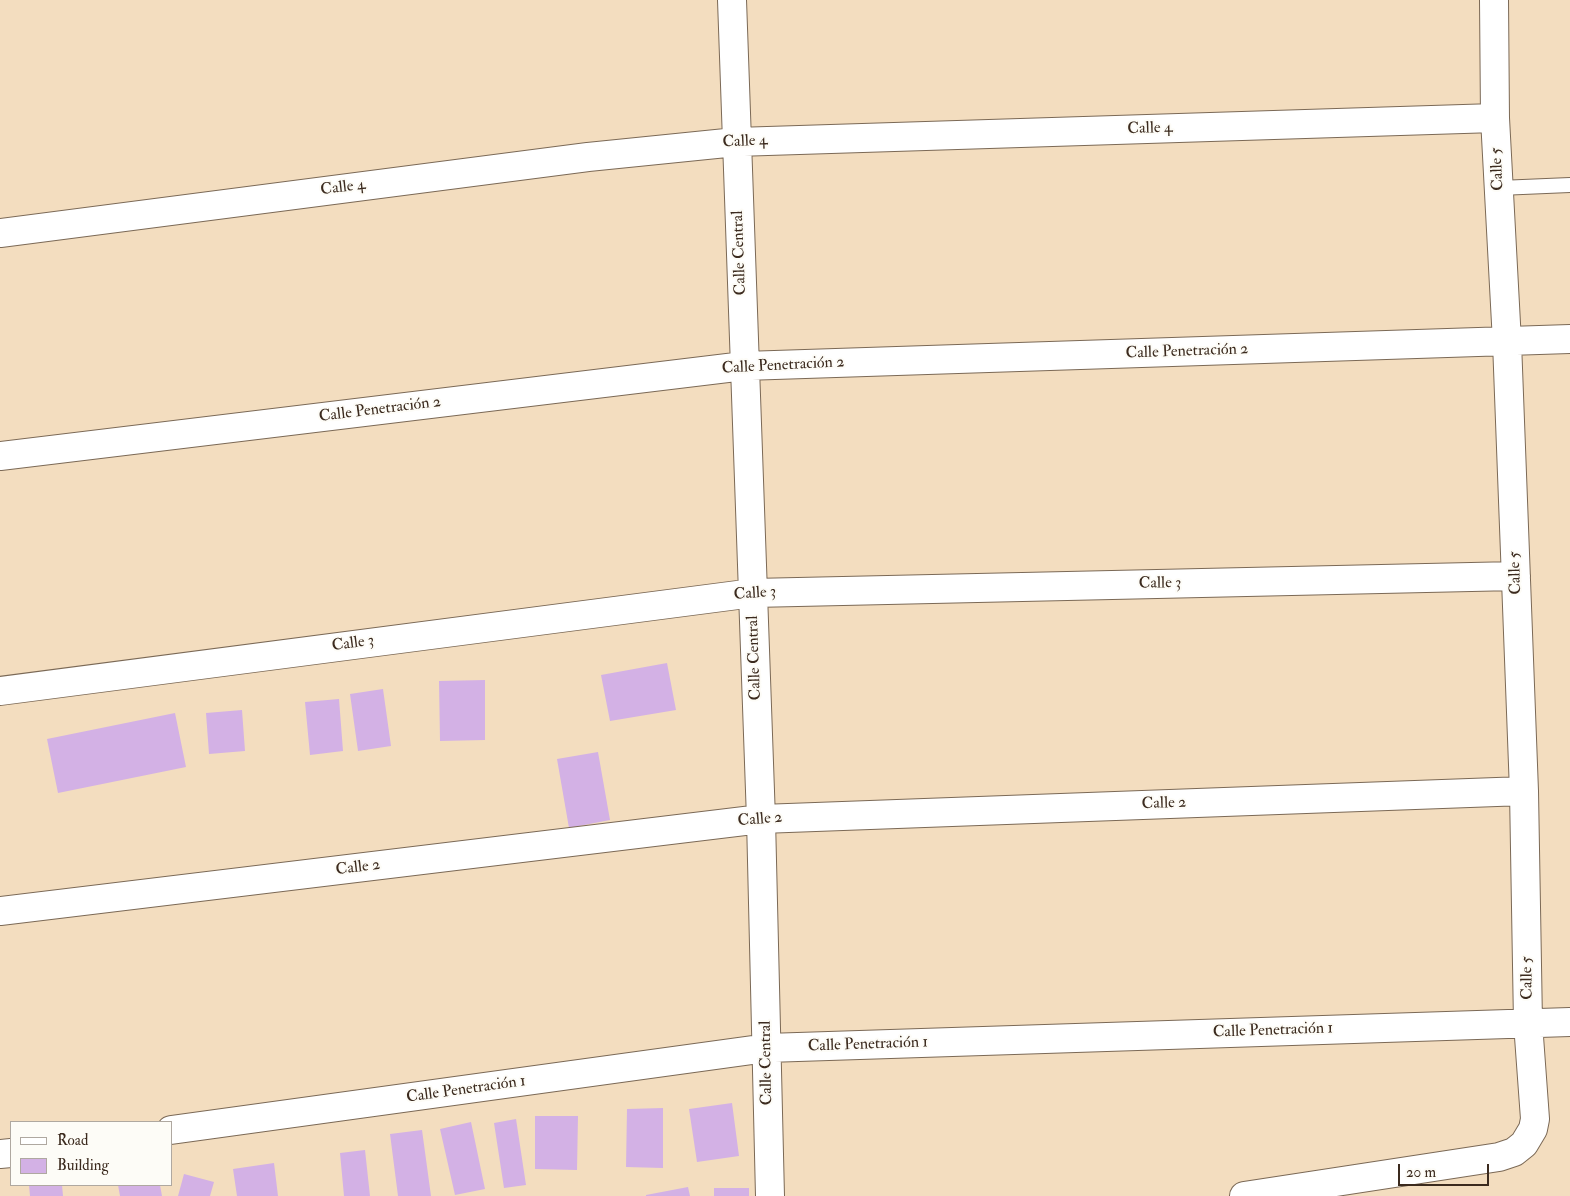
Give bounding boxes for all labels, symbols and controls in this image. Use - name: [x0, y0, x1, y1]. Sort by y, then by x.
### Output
- street label: Calle 4: [1127, 119, 1173, 139]
- street label: Calle 4: [722, 131, 768, 153]
- street label: Calle 5: [1487, 147, 1509, 191]
- street label: Calle 4: [319, 176, 367, 200]
- street label: Calle Central: [729, 210, 751, 296]
- street label: Calle Penetración 2: [1125, 340, 1249, 364]
- street label: Calle Penetración 2: [721, 353, 845, 379]
- street label: Calle Penetración 2: [318, 393, 442, 427]
- street label: Calle 5: [1506, 551, 1526, 595]
- street label: Calle 3: [1139, 574, 1181, 594]
- street label: Calle 3: [733, 583, 777, 605]
- street label: Calle Central: [744, 615, 766, 701]
- street label: Calle 3: [331, 632, 375, 656]
- street label: Calle 2: [1141, 794, 1187, 814]
- street label: Calle 2: [737, 808, 783, 832]
- street label: Calle 2: [335, 856, 381, 880]
- street label: Calle 5: [1518, 956, 1538, 1000]
- street label: Calle Penetración 1: [1213, 1019, 1333, 1043]
- street label: Calle Central: [757, 1020, 777, 1106]
- street label: Calle Penetración 1: [808, 1033, 928, 1057]
- street label: Calle Penetración 1: [405, 1072, 527, 1108]
- legend: [10, 1121, 172, 1186]
- text: Road: [57, 1131, 88, 1150]
- scale bar: [1400, 1154, 1491, 1186]
- text: Building: [57, 1156, 109, 1175]
- text: 20 m: [1406, 1163, 1436, 1182]

